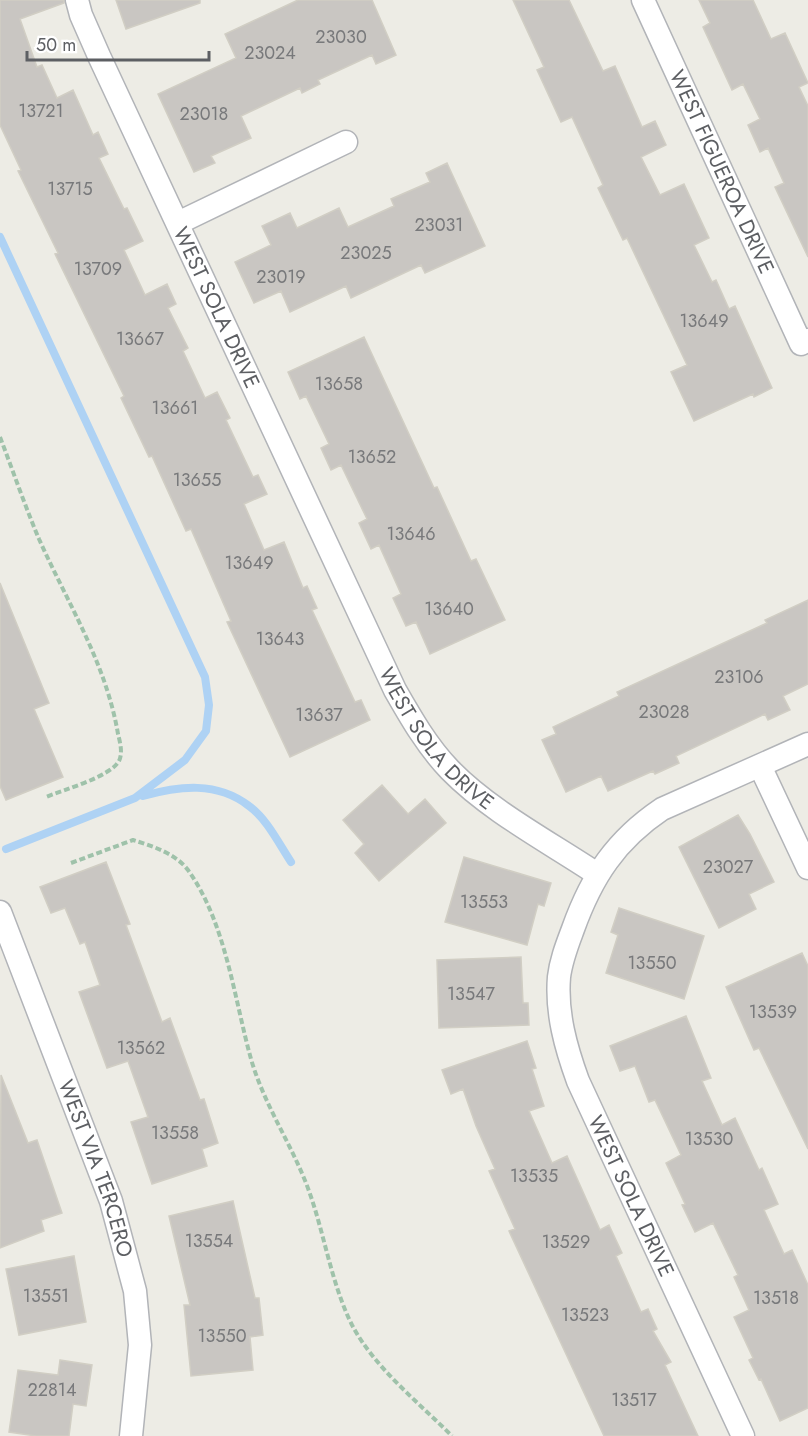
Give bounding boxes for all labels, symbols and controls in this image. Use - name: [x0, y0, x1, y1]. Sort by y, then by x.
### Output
- scale bar: [27, 24, 208, 62]
- house number: 23030: [315, 24, 367, 50]
- text: 50 m: [36, 32, 76, 58]
- house number: 23024: [244, 40, 296, 66]
- street label: WEST FIGUEROA DRIVE: [662, 65, 782, 279]
- house number: 13721: [18, 98, 64, 124]
- house number: 23018: [180, 101, 228, 127]
- house number: 13715: [47, 176, 93, 202]
- house number: 23031: [415, 212, 463, 238]
- street label: WEST SOLA DRIVE: [166, 222, 267, 393]
- house number: 23025: [340, 240, 392, 266]
- house number: 13709: [74, 256, 122, 282]
- house number: 23019: [256, 264, 306, 290]
- house number: 13649: [679, 308, 729, 334]
- house number: 13667: [116, 326, 165, 352]
- house number: 13658: [315, 371, 363, 397]
- house number: 13661: [152, 395, 198, 421]
- house number: 13652: [348, 444, 396, 470]
- house number: 13655: [173, 467, 221, 493]
- house number: 13646: [386, 521, 436, 547]
- house number: 13649: [224, 550, 274, 576]
- house number: 13640: [424, 596, 474, 622]
- house number: 13643: [256, 626, 304, 652]
- street label: WEST SOLA DRIVE: [371, 662, 500, 817]
- house number: 23106: [714, 664, 764, 690]
- house number: 23028: [639, 699, 689, 725]
- house number: 13637: [295, 702, 343, 728]
- house number: 23027: [703, 854, 754, 880]
- house number: 13553: [460, 889, 508, 915]
- house number: 13550: [627, 950, 677, 976]
- house number: 13547: [447, 981, 496, 1007]
- house number: 13539: [749, 999, 797, 1025]
- house number: 13562: [117, 1035, 165, 1061]
- street label: WEST VIA TERCERO: [51, 1075, 140, 1261]
- street label: WEST SOLA DRIVE: [580, 1110, 682, 1282]
- house number: 13558: [151, 1120, 199, 1146]
- house number: 13530: [685, 1126, 734, 1152]
- house number: 13535: [510, 1163, 558, 1189]
- house number: 13554: [185, 1228, 233, 1254]
- house number: 13529: [542, 1229, 590, 1255]
- house number: 13551: [23, 1283, 69, 1309]
- house number: 13518: [753, 1285, 799, 1311]
- house number: 13523: [561, 1302, 609, 1328]
- house number: 13550: [197, 1323, 247, 1349]
- house number: 22814: [28, 1377, 76, 1403]
- house number: 13517: [611, 1387, 657, 1413]

